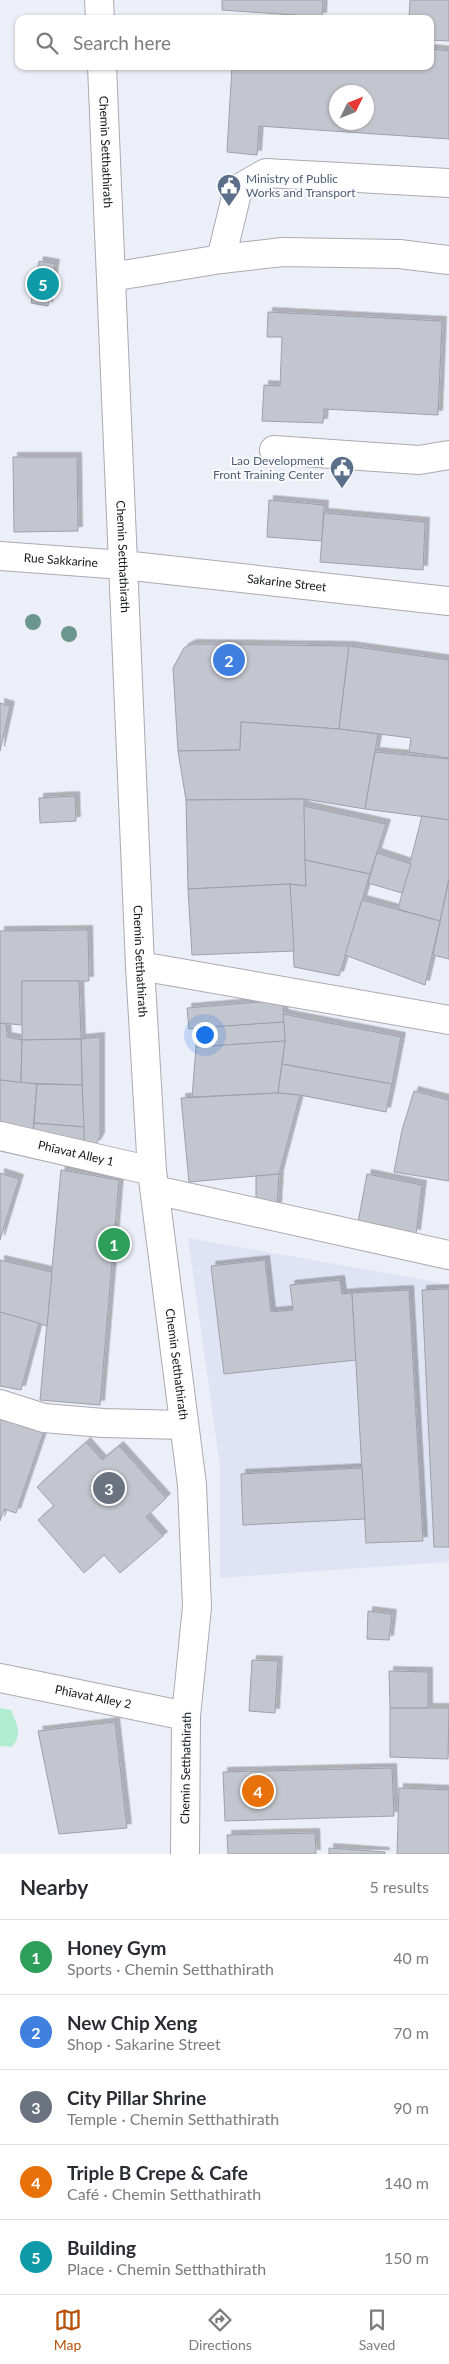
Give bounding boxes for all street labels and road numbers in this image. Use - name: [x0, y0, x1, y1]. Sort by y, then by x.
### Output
- street label: Chemin Setthathirath: [96, 95, 116, 208]
- street label: Chemin Setthathirath: [113, 500, 133, 613]
- street label: Rue Sakkarine: [23, 550, 98, 570]
- street label: Sakarine Street: [246, 571, 328, 594]
- street label: Chemin Setthathirath: [130, 905, 151, 1018]
- street label: Phīavat Alley 1: [37, 1137, 116, 1169]
- street label: Chemin Setthathirath: [163, 1308, 192, 1421]
- street label: Phīavat Alley 2: [54, 1681, 133, 1712]
- street label: Chemin Setthathirath: [177, 1712, 194, 1824]

